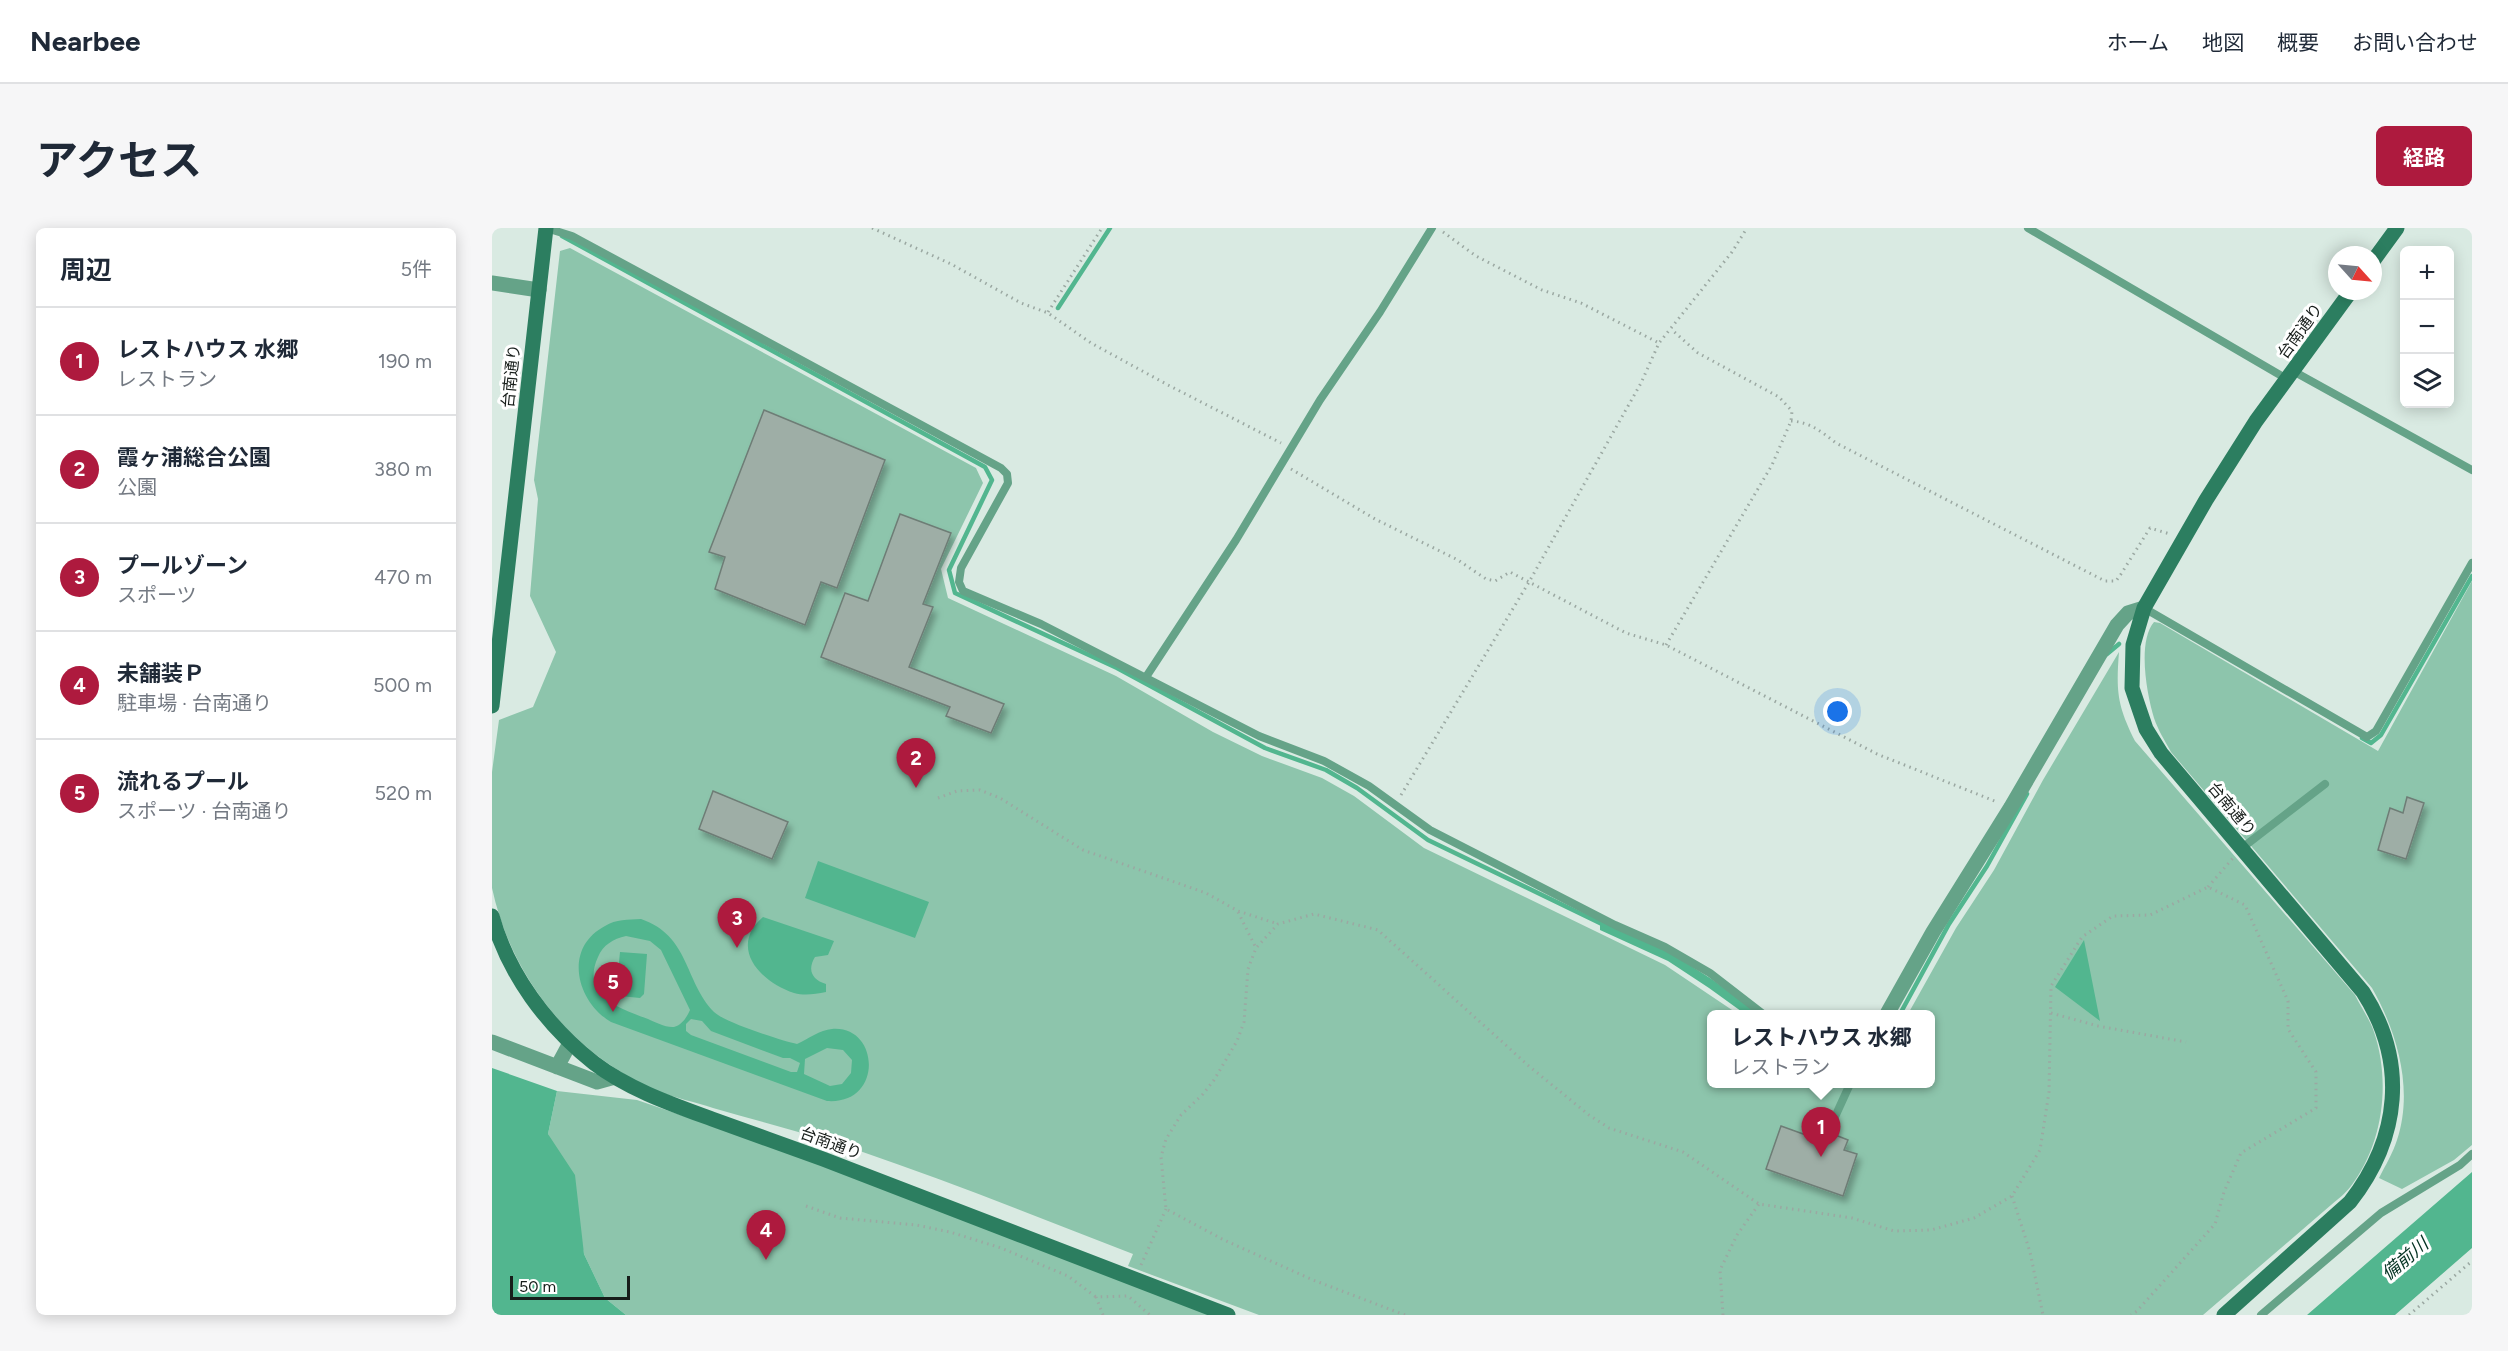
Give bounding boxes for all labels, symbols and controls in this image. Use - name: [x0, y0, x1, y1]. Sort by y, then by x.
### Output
- text: Nearbee: [30, 24, 140, 58]
- text: ホーム: [2107, 30, 2169, 55]
- text: 地図: [2202, 30, 2244, 55]
- text: 概要: [2277, 30, 2319, 55]
- text: お問い合わせ: [2352, 30, 2478, 55]
- button: 経路: [2376, 126, 2472, 186]
- text: アクセス: [36, 135, 202, 186]
- north arrow: [2328, 246, 2382, 300]
- map controls: [2400, 246, 2454, 408]
- button: +: [2400, 246, 2454, 300]
- text: 周辺: [60, 254, 112, 286]
- text: 5件: [401, 257, 432, 281]
- street label: 台南通り: [2274, 300, 2326, 362]
- button: −: [2400, 300, 2454, 354]
- text: レストハウス 水郷: [117, 336, 298, 363]
- street label: 台南通り: [498, 343, 524, 409]
- text: 1: [75, 349, 84, 373]
- text: 190 m: [378, 349, 432, 373]
- button: layers: [2400, 354, 2454, 408]
- text: レストラン: [117, 367, 217, 391]
- text: 霞ヶ浦総合公園: [117, 444, 271, 471]
- text: 2: [74, 457, 85, 481]
- text: 380 m: [374, 457, 432, 481]
- text: 公園: [117, 475, 157, 499]
- text: プールゾーン: [117, 552, 248, 579]
- text: 3: [74, 565, 85, 589]
- text: 470 m: [374, 565, 432, 589]
- text: スポーツ: [117, 583, 197, 607]
- text: 未舗装Ｐ: [117, 660, 205, 687]
- text: 4: [73, 673, 86, 697]
- text: 500 m: [373, 673, 432, 697]
- text: 駐車場 · 台南通り: [117, 691, 272, 715]
- your location: [1823, 697, 1852, 726]
- pin: 2: [896, 738, 936, 788]
- text: 流れるプール: [117, 768, 249, 795]
- street label: 台南通り: [2204, 778, 2260, 840]
- text: 5: [74, 781, 85, 805]
- text: 520 m: [375, 781, 432, 805]
- text: スポーツ · 台南通り: [117, 799, 292, 823]
- pin: 3: [718, 898, 756, 948]
- pin: 5: [594, 962, 632, 1012]
- popup: [1707, 1010, 1935, 1088]
- text: レストハウス 水郷: [1730, 1024, 1912, 1051]
- text: レストラン: [1730, 1055, 1830, 1079]
- pin: 1: [1802, 1108, 1840, 1157]
- street label: 台南通り: [798, 1123, 864, 1163]
- pin: 4: [746, 1210, 786, 1260]
- water label: 備前川: [2377, 1232, 2434, 1285]
- scale bar: [510, 1273, 630, 1300]
- text: 50 m: [519, 1277, 556, 1296]

